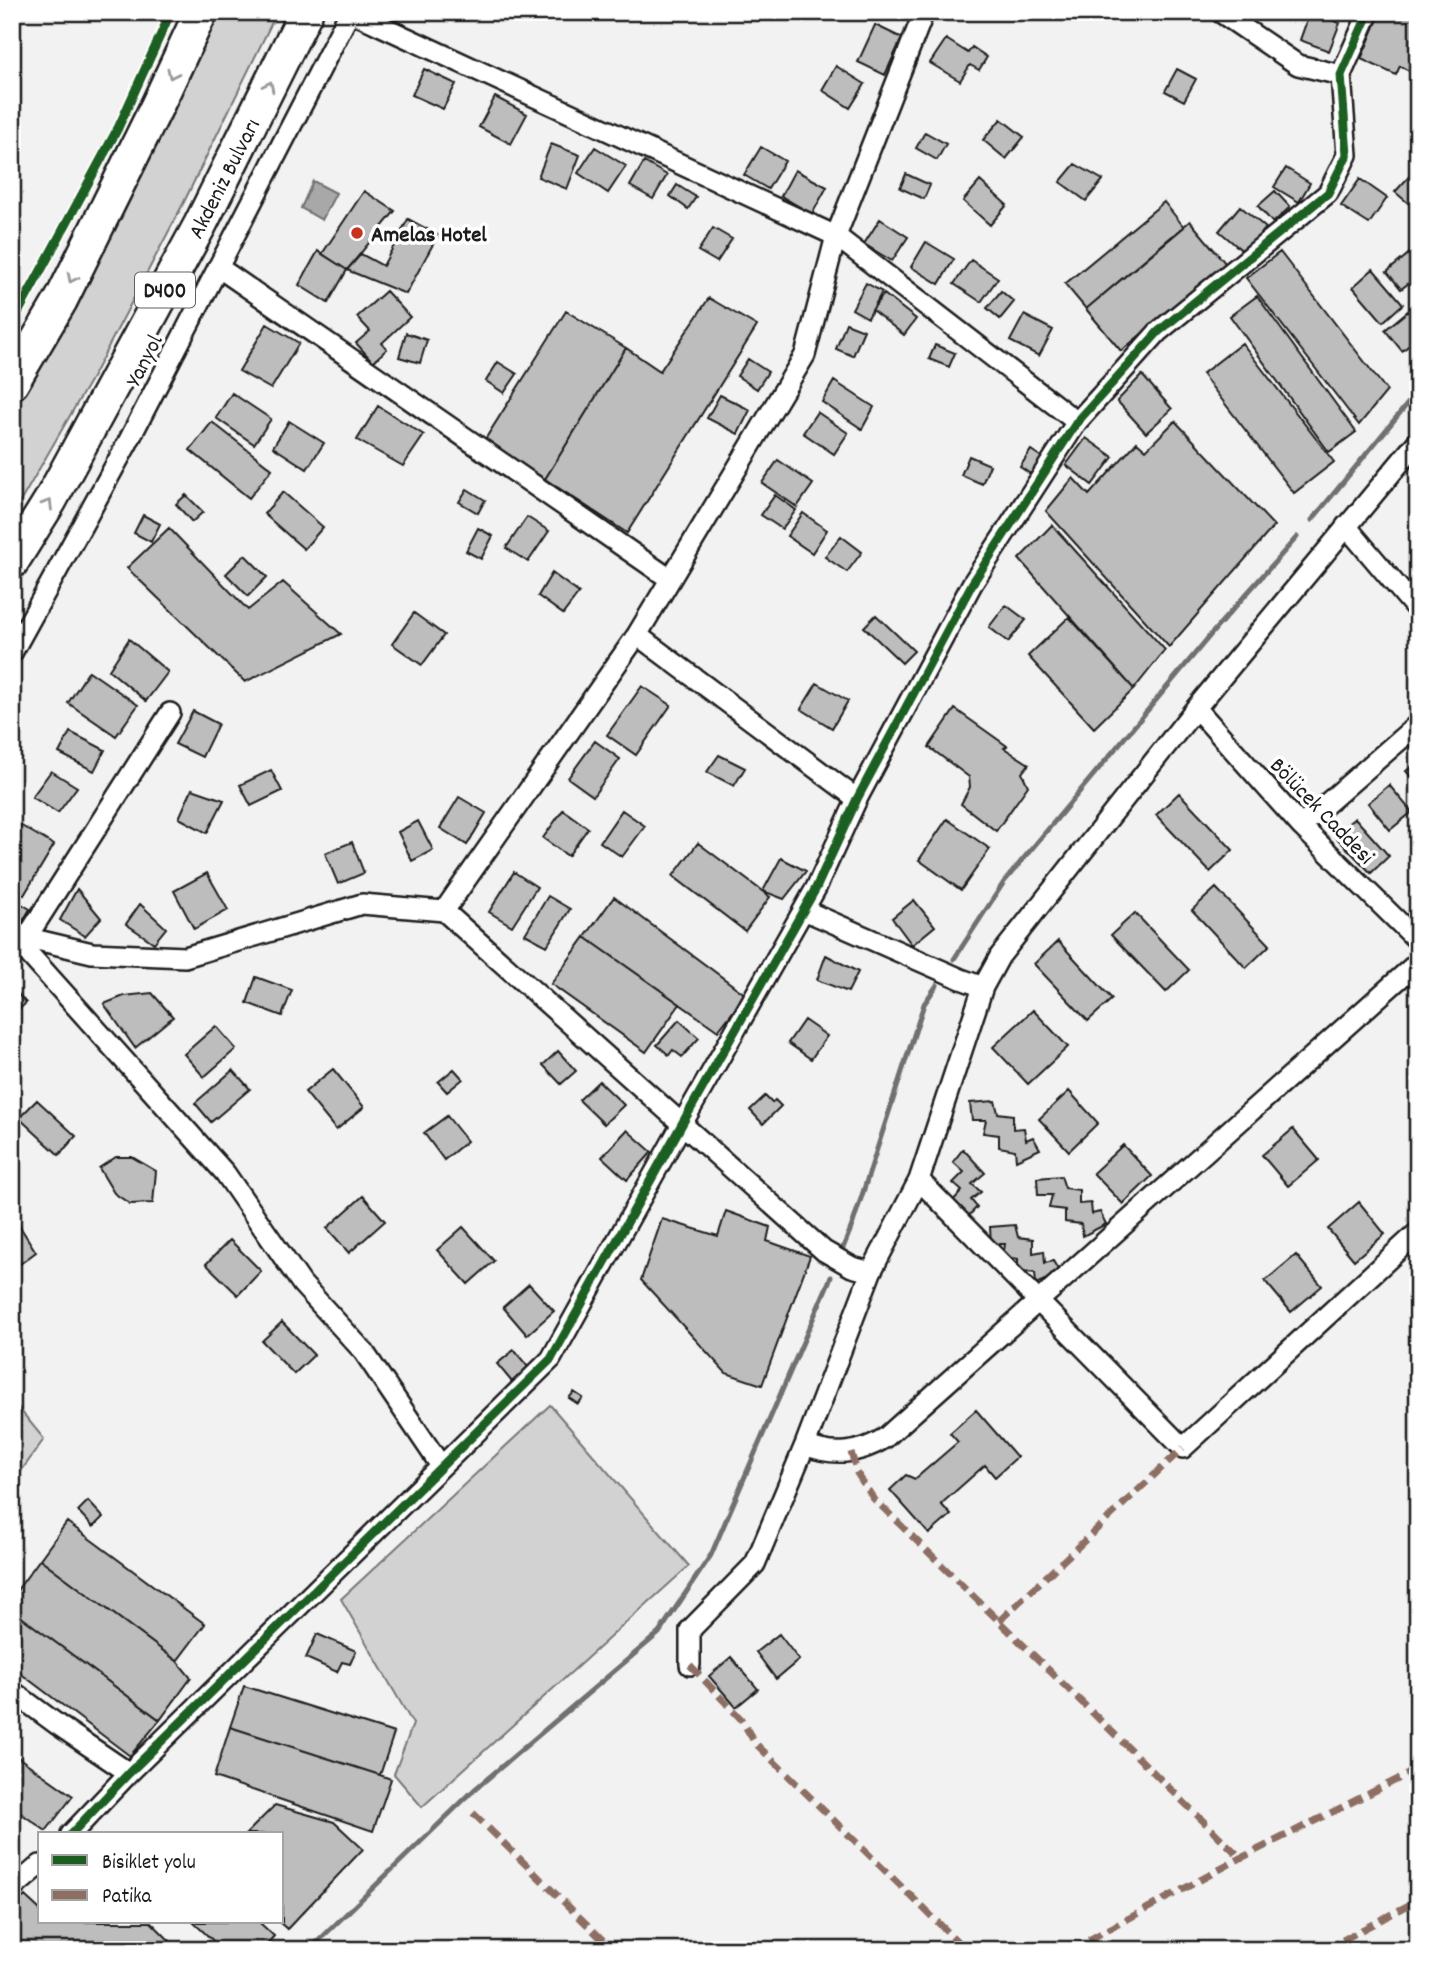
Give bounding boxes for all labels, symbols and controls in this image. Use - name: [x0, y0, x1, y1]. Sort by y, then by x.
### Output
- one-way arrow: [166, 67, 180, 79]
- one-way arrow: [261, 81, 275, 93]
- street label: Akdeniz Bulvarı: [182, 114, 271, 246]
- place label: Amelas Hotel: [371, 220, 487, 253]
- marker: Amelas Hotel: [349, 225, 365, 241]
- one-way arrow: [66, 271, 80, 283]
- road number: D400: [135, 272, 195, 308]
- street label: Yanyol: [119, 329, 174, 394]
- one-way arrow: [40, 498, 53, 511]
- street label: Bölücek Caddesi: [1261, 751, 1380, 874]
- legend: [38, 1832, 284, 1924]
- text: Bisiklet yolu: [102, 1849, 196, 1879]
- text: Patika: [102, 1883, 153, 1913]

